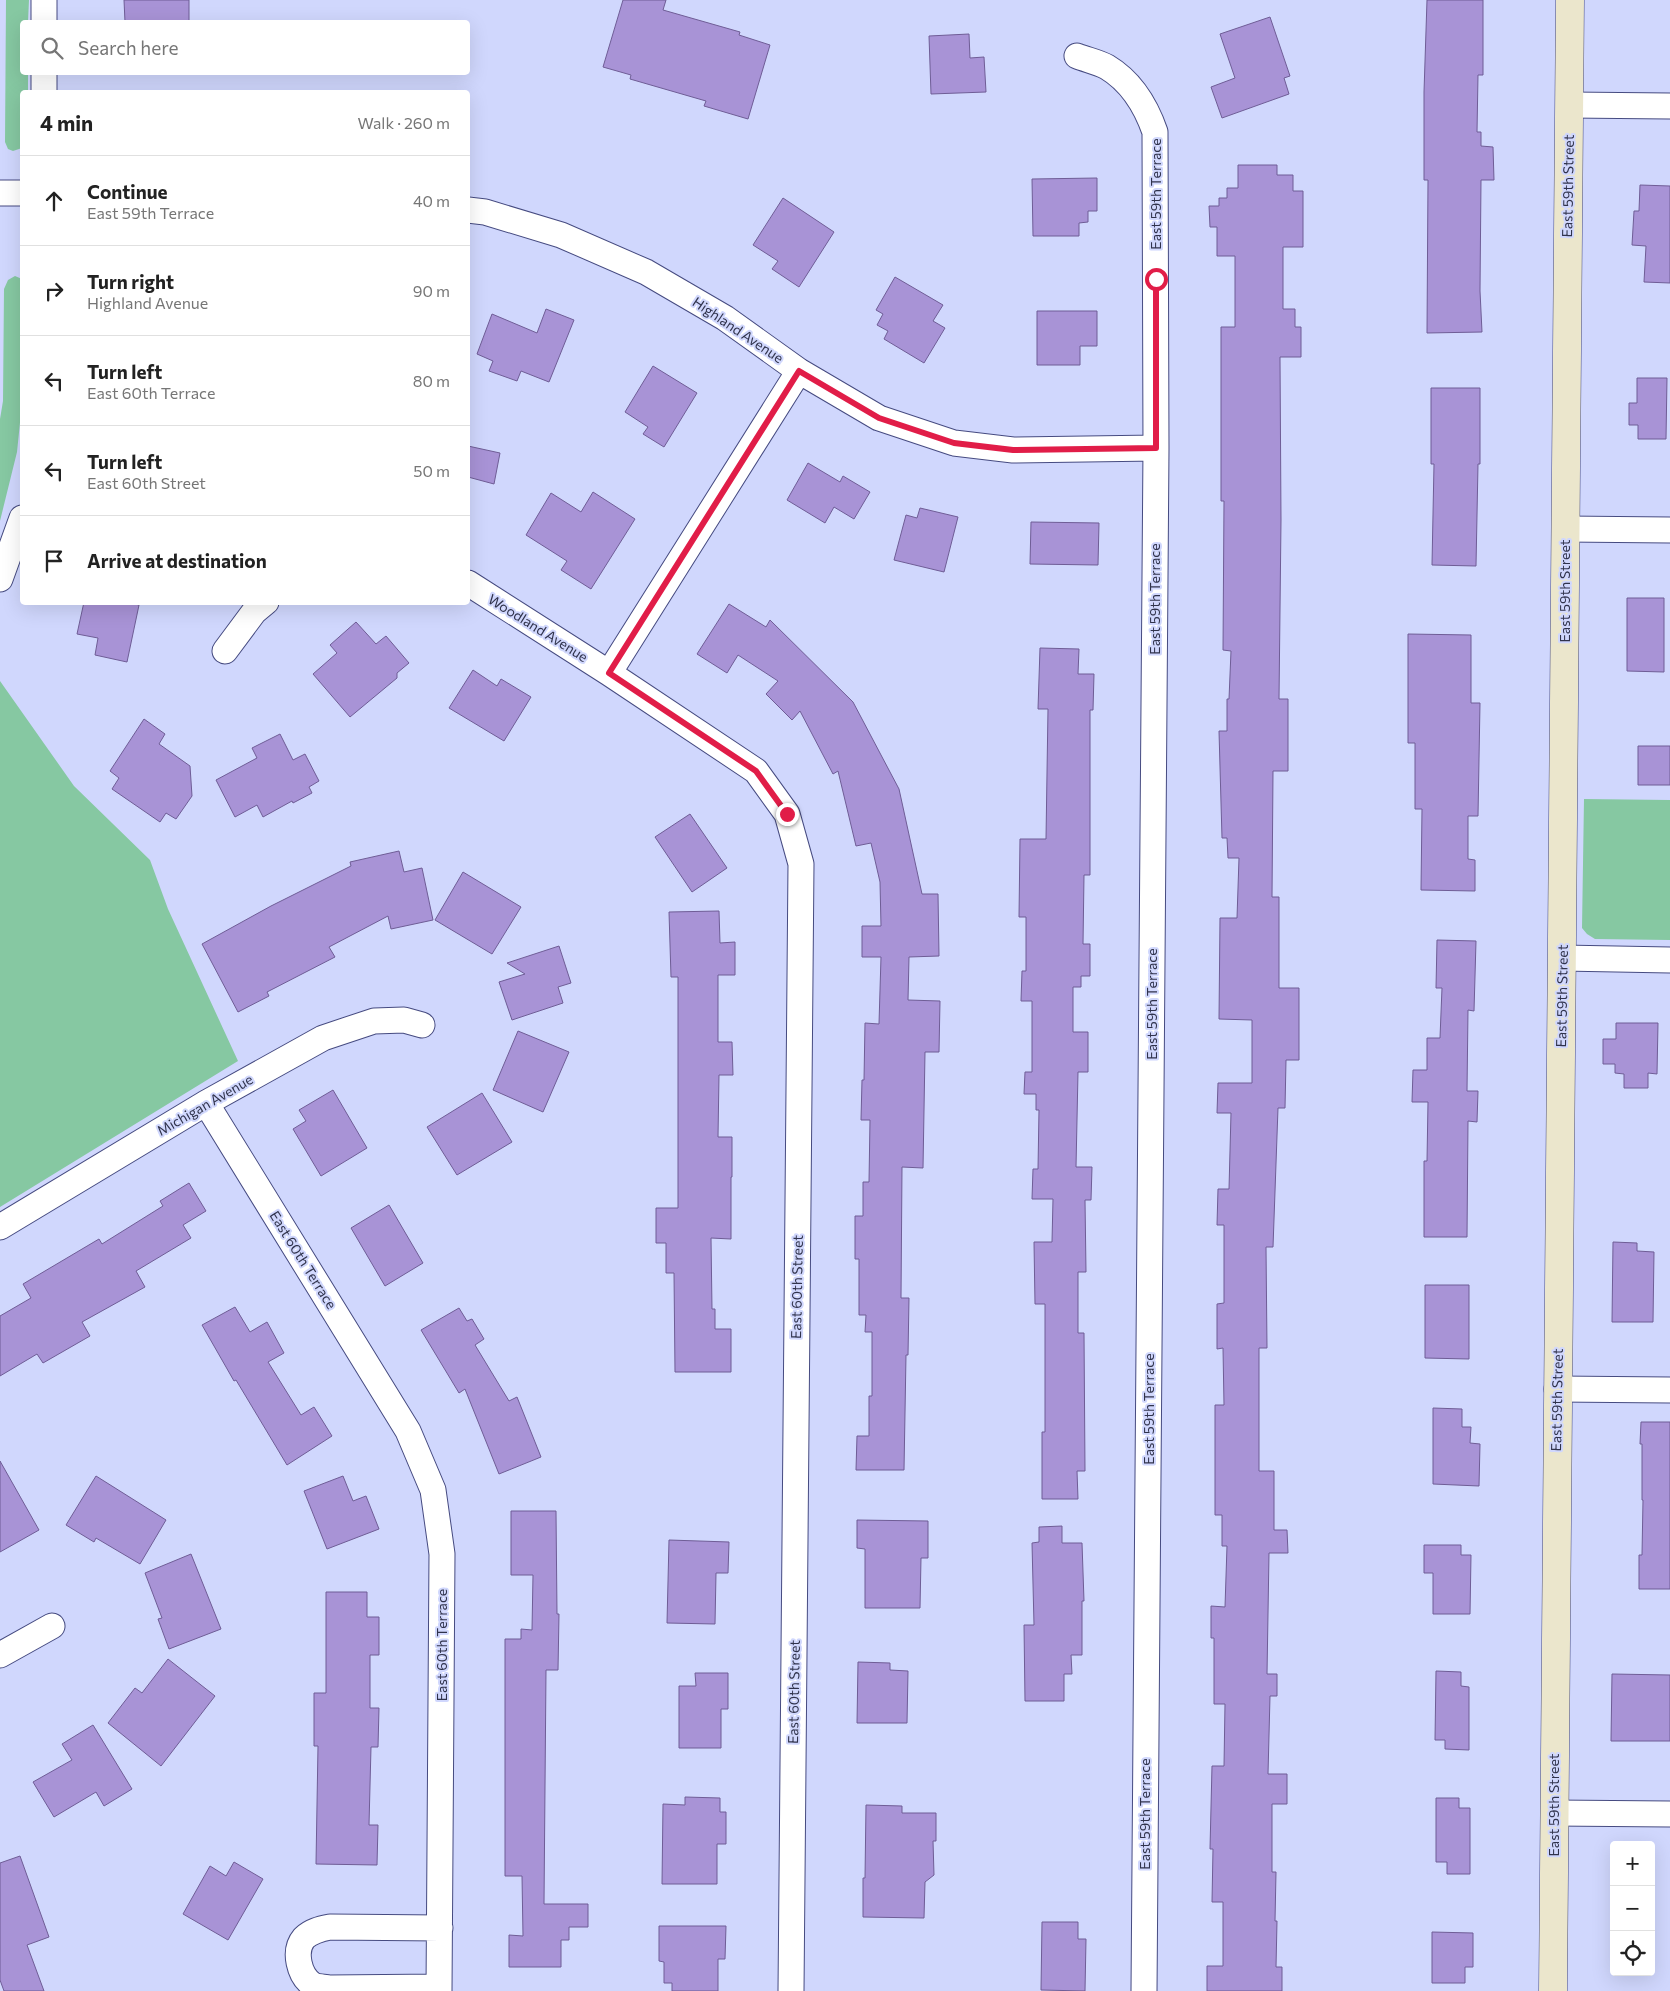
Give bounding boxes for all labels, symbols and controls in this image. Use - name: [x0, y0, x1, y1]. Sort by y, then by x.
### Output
- search box: [20, 20, 470, 75]
- icon: search: [38, 34, 66, 62]
- text: Search here: [78, 36, 178, 59]
- text: 4 min: [40, 110, 93, 135]
- text: Walk · 260 m: [358, 113, 450, 132]
- street label: East 59th Street: [1558, 134, 1577, 238]
- street label: East 59th Terrace: [1147, 138, 1164, 250]
- text: Continue: [87, 180, 167, 203]
- icon: ahead: [40, 187, 68, 215]
- text: 40 m: [413, 191, 450, 210]
- text: East 59th Terrace: [87, 203, 214, 222]
- route start: [1145, 268, 1168, 291]
- text: Turn right: [87, 270, 174, 293]
- icon: right: [40, 277, 68, 305]
- text: 90 m: [413, 281, 450, 300]
- text: Highland Avenue: [87, 293, 208, 312]
- street label: Highland Avenue: [690, 293, 787, 366]
- text: Turn left: [87, 360, 162, 383]
- icon: left: [40, 367, 68, 395]
- text: 80 m: [413, 371, 450, 390]
- text: East 60th Terrace: [87, 383, 215, 402]
- text: Turn left: [87, 450, 162, 473]
- icon: left: [40, 457, 68, 485]
- text: 50 m: [413, 461, 450, 480]
- text: East 60th Street: [87, 473, 206, 492]
- street label: East 59th Street: [1556, 539, 1573, 642]
- street label: East 59th Terrace: [1146, 543, 1163, 655]
- icon: arrive: [40, 547, 68, 575]
- text: Arrive at destination: [87, 549, 267, 572]
- street label: Woodland Avenue: [485, 590, 591, 665]
- route end: [776, 803, 799, 826]
- street label: East 59th Street: [1552, 944, 1571, 1048]
- street label: East 59th Terrace: [1143, 948, 1160, 1060]
- street label: Michigan Avenue: [154, 1070, 256, 1139]
- street label: East 60th Terrace: [266, 1208, 340, 1312]
- street label: East 60th Street: [787, 1235, 806, 1339]
- street label: East 59th Street: [1547, 1348, 1566, 1452]
- street label: East 59th Terrace: [1140, 1353, 1157, 1465]
- street label: East 60th Terrace: [433, 1589, 450, 1701]
- street label: East 60th Street: [784, 1640, 803, 1744]
- street label: East 59th Street: [1545, 1753, 1562, 1856]
- street label: East 59th Terrace: [1136, 1758, 1153, 1870]
- map controls: [1610, 1841, 1655, 1976]
- button: +: [1610, 1841, 1655, 1886]
- button: −: [1610, 1886, 1655, 1931]
- button: locate: [1610, 1931, 1655, 1976]

